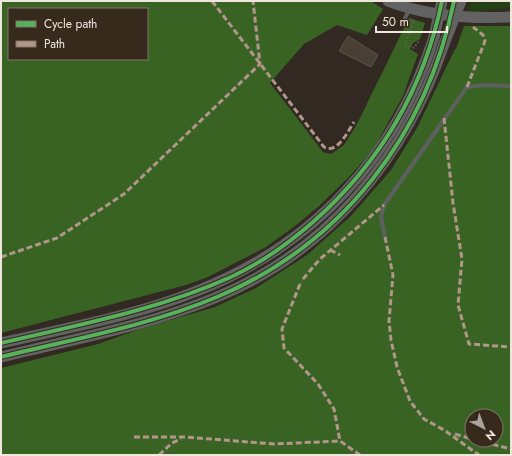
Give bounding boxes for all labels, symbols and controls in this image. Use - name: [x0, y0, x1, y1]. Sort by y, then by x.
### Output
- legend: [8, 8, 148, 60]
- scale bar: [376, 8, 447, 34]
- text: 50 m: [382, 13, 409, 31]
- text: Cycle path: [44, 15, 97, 33]
- text: Path: [44, 35, 65, 53]
- north arrow: [464, 408, 504, 448]
- text: N: [482, 427, 499, 444]

